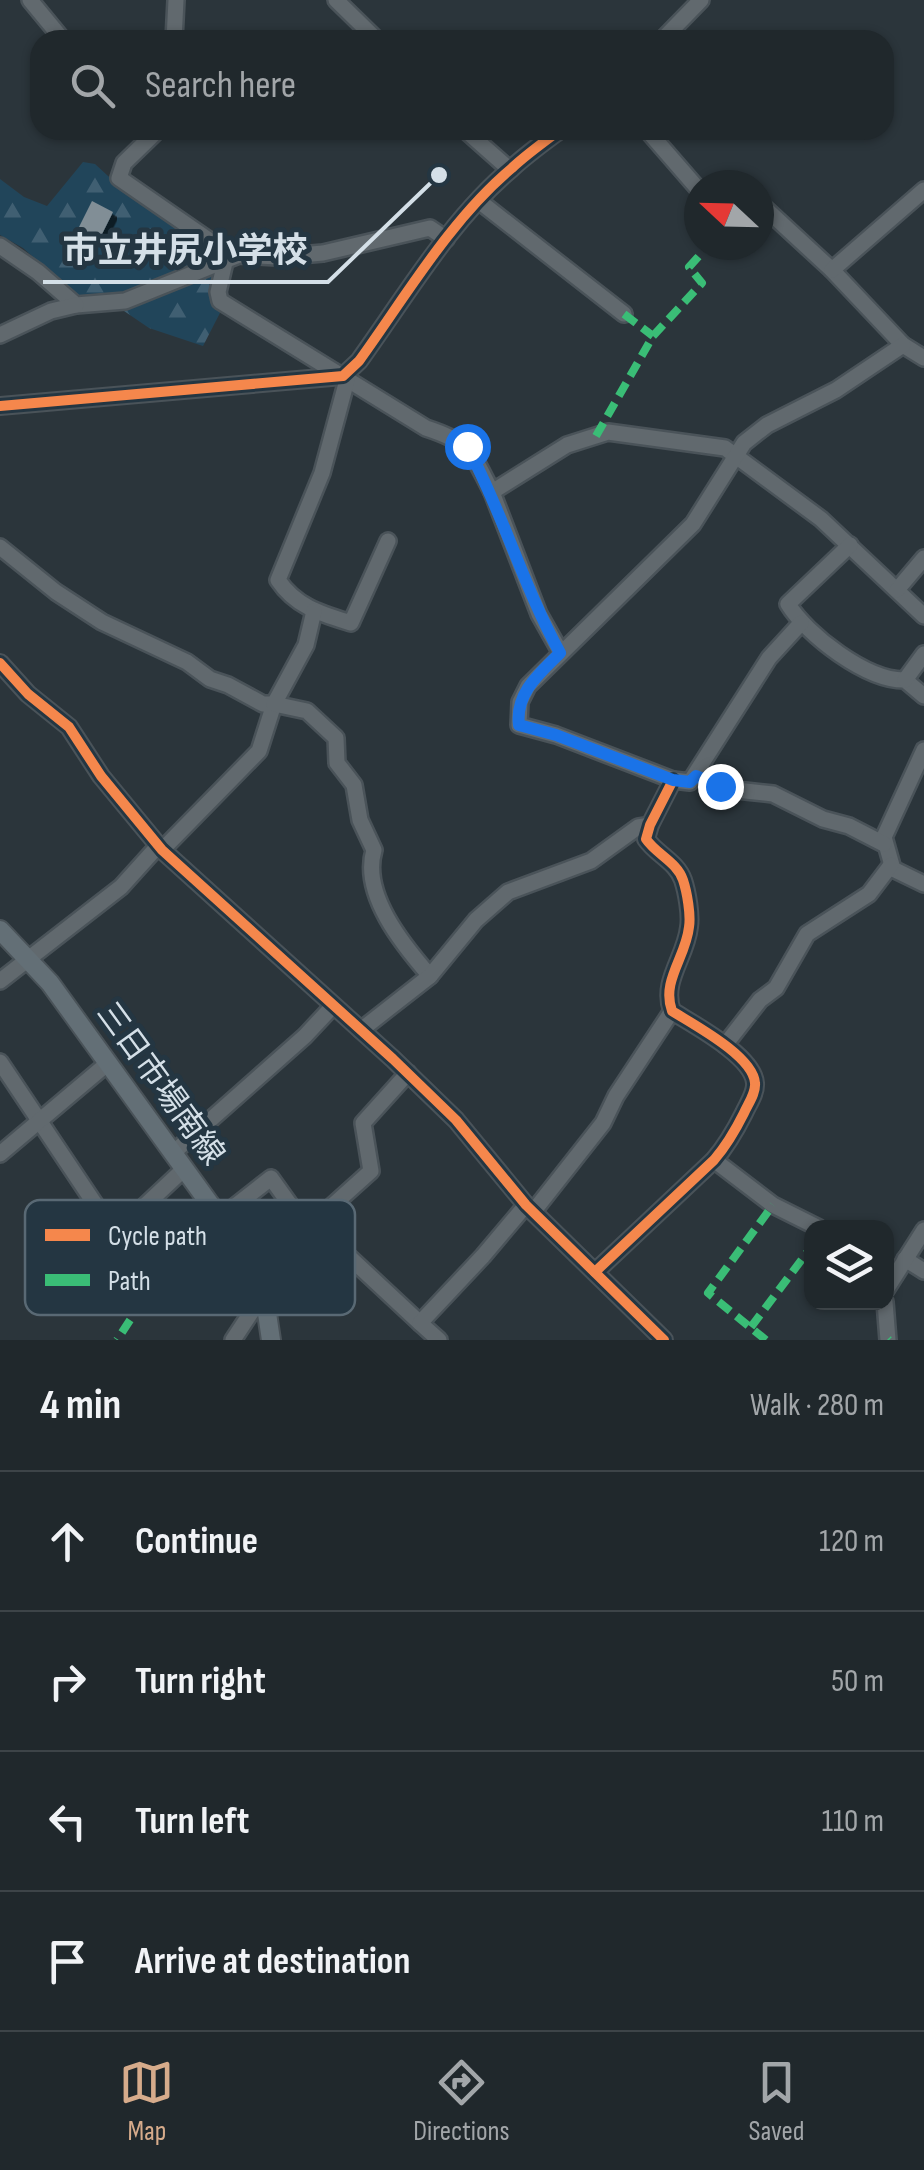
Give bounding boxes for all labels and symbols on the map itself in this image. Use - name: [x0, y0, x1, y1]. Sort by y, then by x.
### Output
- north arrow: [684, 170, 774, 260]
- callout: 市立井尻小学校: [43, 217, 328, 282]
- text: 市立井尻小学校: [62, 230, 308, 273]
- route start: [445, 424, 491, 470]
- route end: [698, 764, 744, 810]
- street label: 三日市場南線: [88, 995, 232, 1173]
- legend: [25, 1200, 355, 1315]
- text: Cycle path: [108, 1220, 207, 1253]
- text: Path: [108, 1265, 151, 1298]

